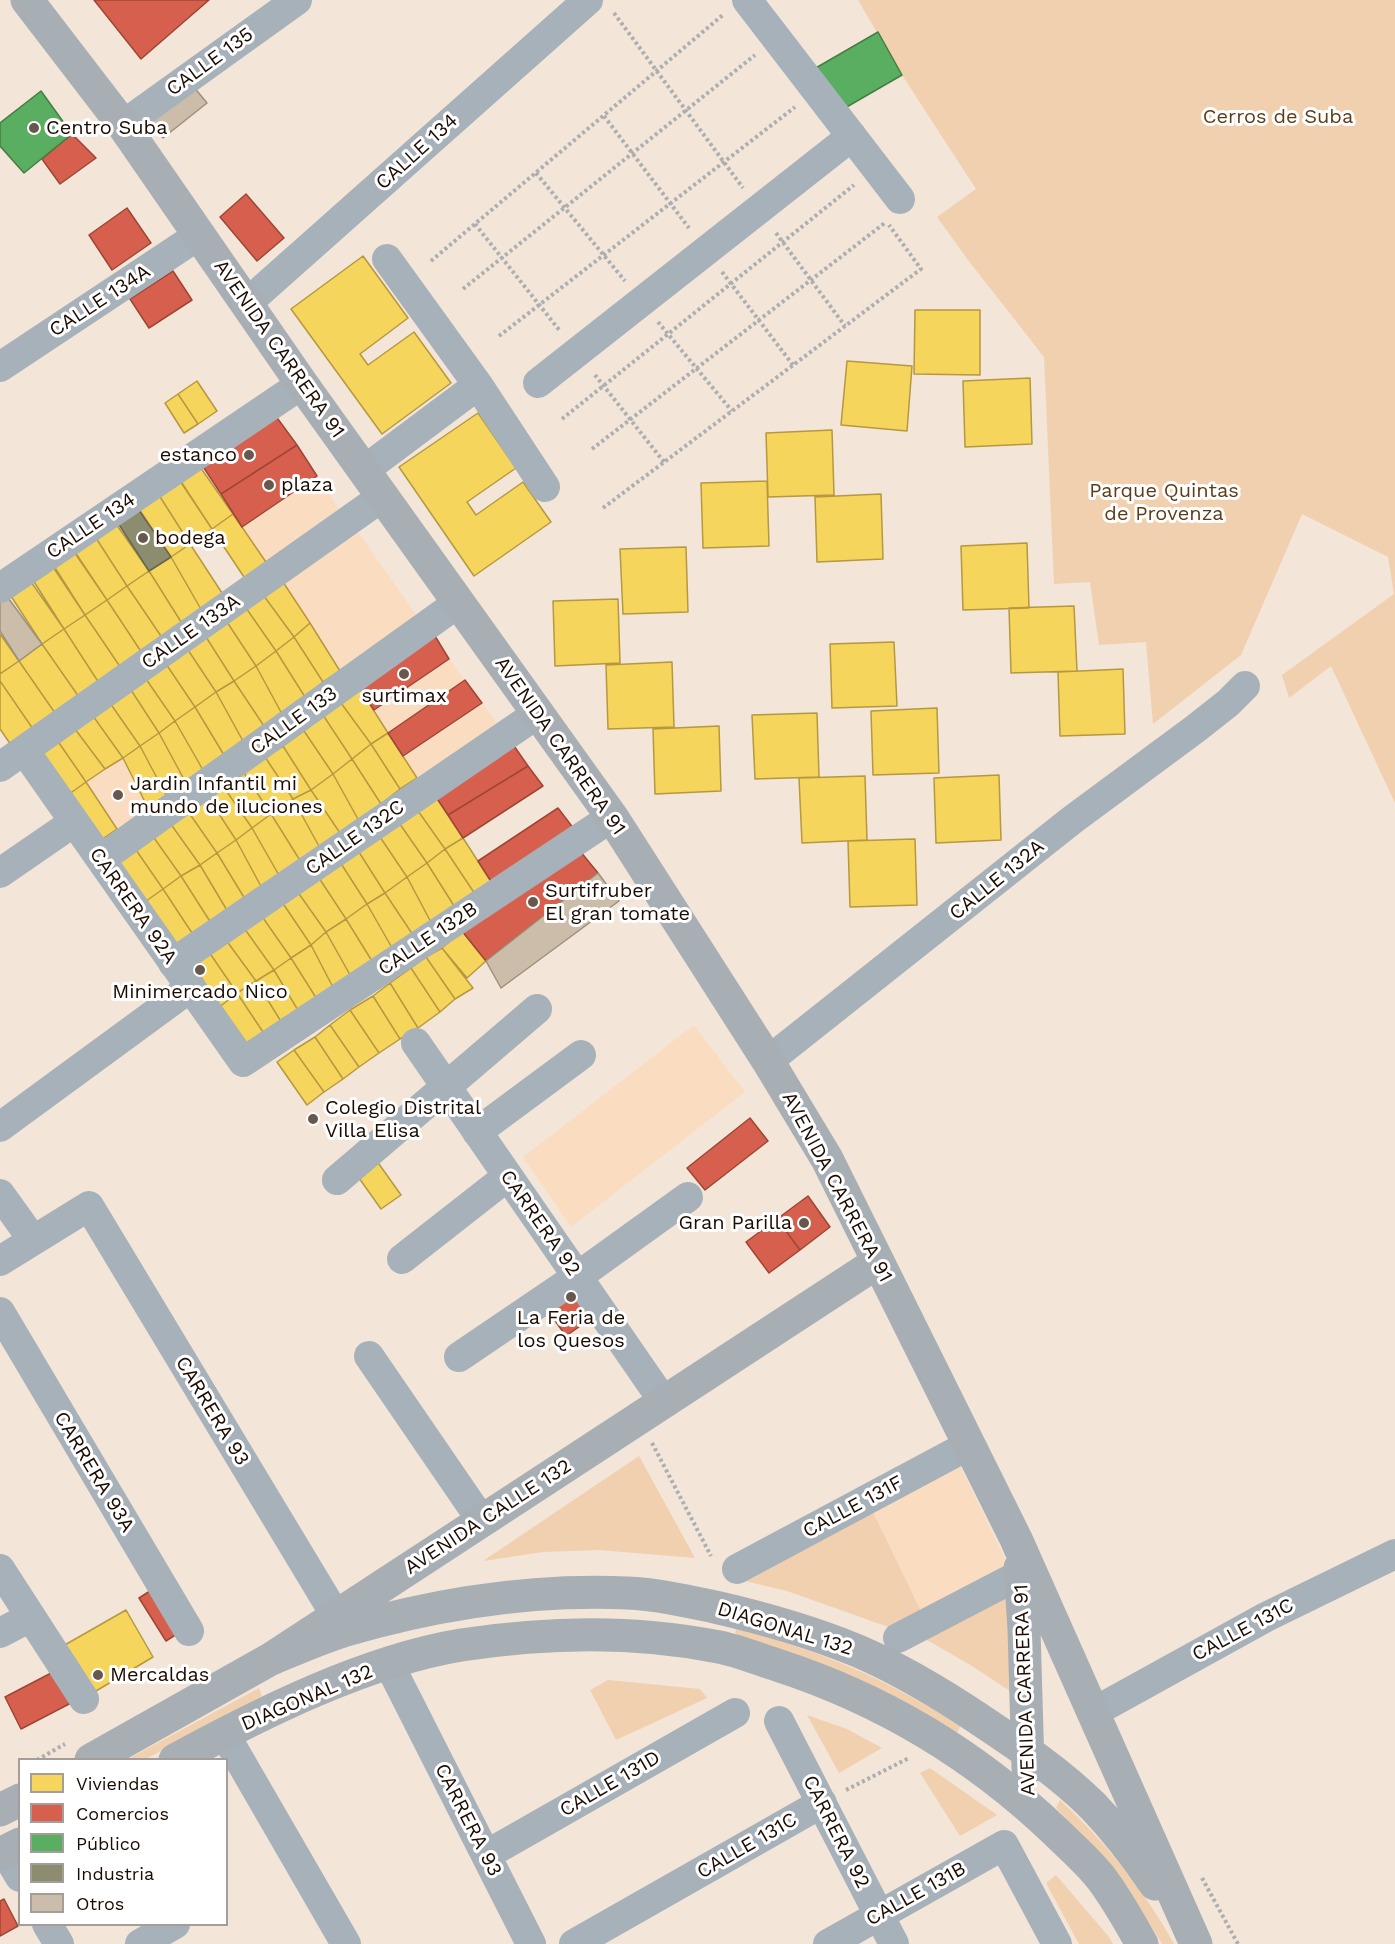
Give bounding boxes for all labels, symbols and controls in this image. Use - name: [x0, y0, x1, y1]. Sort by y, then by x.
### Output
- street label: CALLE 135: [162, 22, 258, 102]
- park label: Cerros de Suba: [1203, 105, 1353, 129]
- street label: CALLE 134: [371, 109, 463, 195]
- place label: Centro Suba: [46, 116, 167, 140]
- marker: Centro Suba: [27, 121, 41, 135]
- street label: AVENIDA CARRERA 91: [208, 255, 350, 443]
- street label: CALLE 134A: [45, 260, 155, 342]
- place label: estanco: [160, 443, 237, 467]
- marker: estanco: [242, 448, 256, 462]
- place label: plaza: [281, 473, 333, 497]
- marker: plaza: [262, 478, 276, 492]
- park label: Parque Quintas de Provenza: [1089, 479, 1239, 526]
- street label: CALLE 134: [42, 488, 140, 564]
- place label: bodega: [155, 526, 226, 550]
- marker: bodega: [136, 531, 150, 545]
- street label: CALLE 133A: [137, 589, 245, 675]
- street label: AVENIDA CARRERA 91: [489, 652, 631, 840]
- marker: surtimax: [397, 667, 411, 681]
- street label: CALLE 133: [246, 681, 342, 761]
- place label: surtimax: [361, 684, 447, 708]
- place label: Jardin Infantil mi mundo de iluciones: [130, 772, 323, 819]
- marker: Jardin Infantil mi mundo de iluciones: [111, 788, 125, 802]
- street label: CALLE 132C: [301, 795, 409, 881]
- street label: CALLE 132A: [945, 835, 1049, 925]
- street label: CARRERA 92A: [84, 843, 182, 969]
- place label: Surtifruber El gran tomate: [545, 879, 690, 926]
- marker: Surtifruber El gran tomate: [526, 895, 540, 909]
- street label: CALLE 132B: [374, 897, 482, 981]
- marker: Minimercado Nico: [193, 963, 207, 977]
- place label: Minimercado Nico: [112, 980, 288, 1004]
- street label: AVENIDA CARRERA 91: [777, 1088, 897, 1286]
- place label: Colegio Distrital Villa Elisa: [325, 1096, 481, 1143]
- marker: Colegio Distrital Villa Elisa: [306, 1112, 320, 1126]
- street label: CARRERA 92: [495, 1165, 585, 1281]
- place label: Gran Parilla: [679, 1211, 792, 1235]
- marker: Gran Parilla: [797, 1216, 811, 1230]
- marker: La Feria de los Quesos: [564, 1290, 578, 1304]
- place label: La Feria de los Quesos: [517, 1306, 625, 1353]
- street label: CARRERA 93: [170, 1352, 254, 1470]
- street label: CARRERA 93A: [49, 1407, 139, 1537]
- street label: AVENIDA CALLE 132: [400, 1454, 576, 1580]
- street label: CALLE 131F: [799, 1471, 907, 1543]
- street label: AVENIDA CARRERA 91: [1009, 1584, 1041, 1796]
- street label: CALLE 131C: [1188, 1593, 1298, 1667]
- street label: DIAGONAL 132: [714, 1597, 856, 1661]
- street label: DIAGONAL 132: [238, 1660, 376, 1736]
- place label: Mercaldas: [110, 1663, 209, 1687]
- marker: Mercaldas: [91, 1668, 105, 1682]
- street label: CALLE 131D: [555, 1746, 665, 1822]
- legend: [18, 1758, 228, 1926]
- street label: CARRERA 93: [429, 1760, 507, 1880]
- street label: CARRERA 92: [797, 1771, 875, 1893]
- text: Viviendas: [76, 1773, 159, 1794]
- text: Comercios: [76, 1803, 169, 1824]
- street label: CALLE 131C: [693, 1808, 801, 1884]
- text: Público: [76, 1833, 141, 1854]
- street label: CALLE 131B: [862, 1857, 970, 1931]
- text: Industria: [76, 1863, 154, 1884]
- text: Otros: [76, 1893, 124, 1914]

